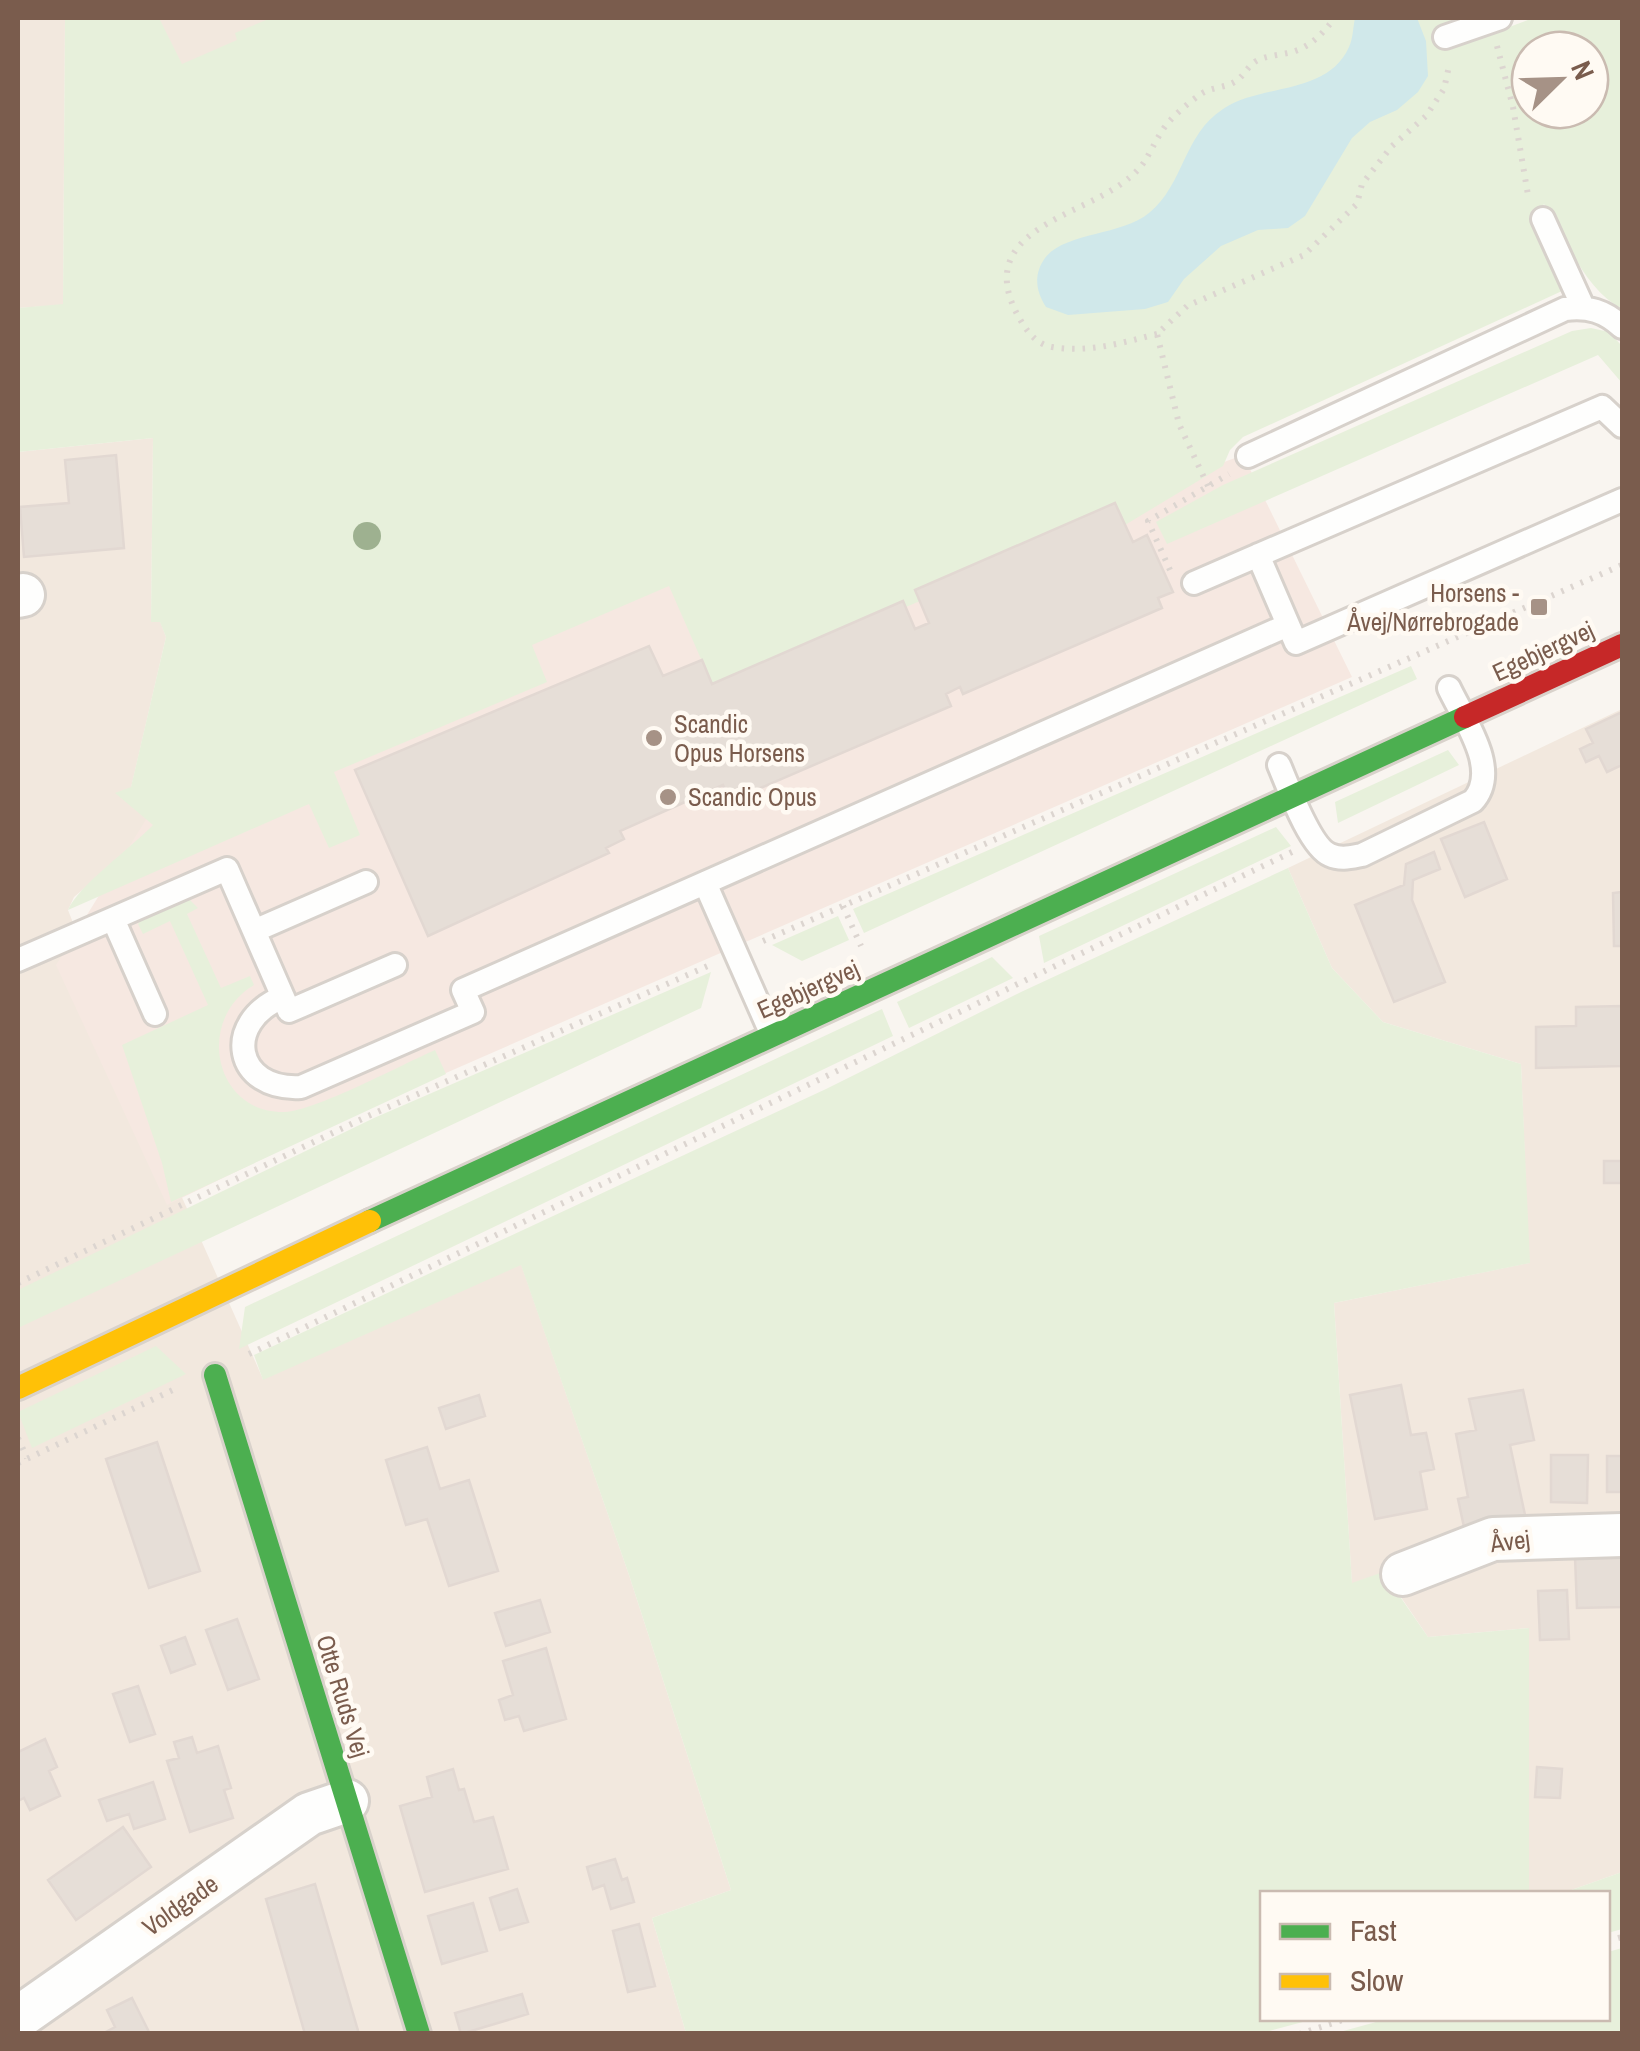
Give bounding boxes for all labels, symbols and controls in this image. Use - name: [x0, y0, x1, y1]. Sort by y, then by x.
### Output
- north arrow: [1510, 30, 1610, 130]
- text: N: [1562, 55, 1604, 85]
- place label: Horsens - Åvej/Nørrebrogade: [1346, 576, 1519, 639]
- marker: Horsens - Åvej/Nørrebrogade: [1528, 596, 1550, 618]
- street label: Egebjergvej: [1487, 613, 1599, 689]
- place label: Scandic Opus Horsens: [674, 707, 805, 770]
- marker: Scandic Opus Horsens: [643, 727, 665, 749]
- place label: Scandic Opus: [688, 780, 817, 814]
- marker: Scandic Opus: [657, 786, 679, 808]
- street label: Egebjergvej: [752, 951, 864, 1027]
- street label: Åvej: [1487, 1522, 1532, 1560]
- street label: Otte Ruds Vej: [308, 1631, 378, 1761]
- street label: Voldgade: [135, 1867, 225, 1943]
- legend: [1260, 1891, 1610, 2021]
- text: Fast: [1350, 1910, 1397, 1950]
- text: Slow: [1350, 1960, 1404, 2000]

